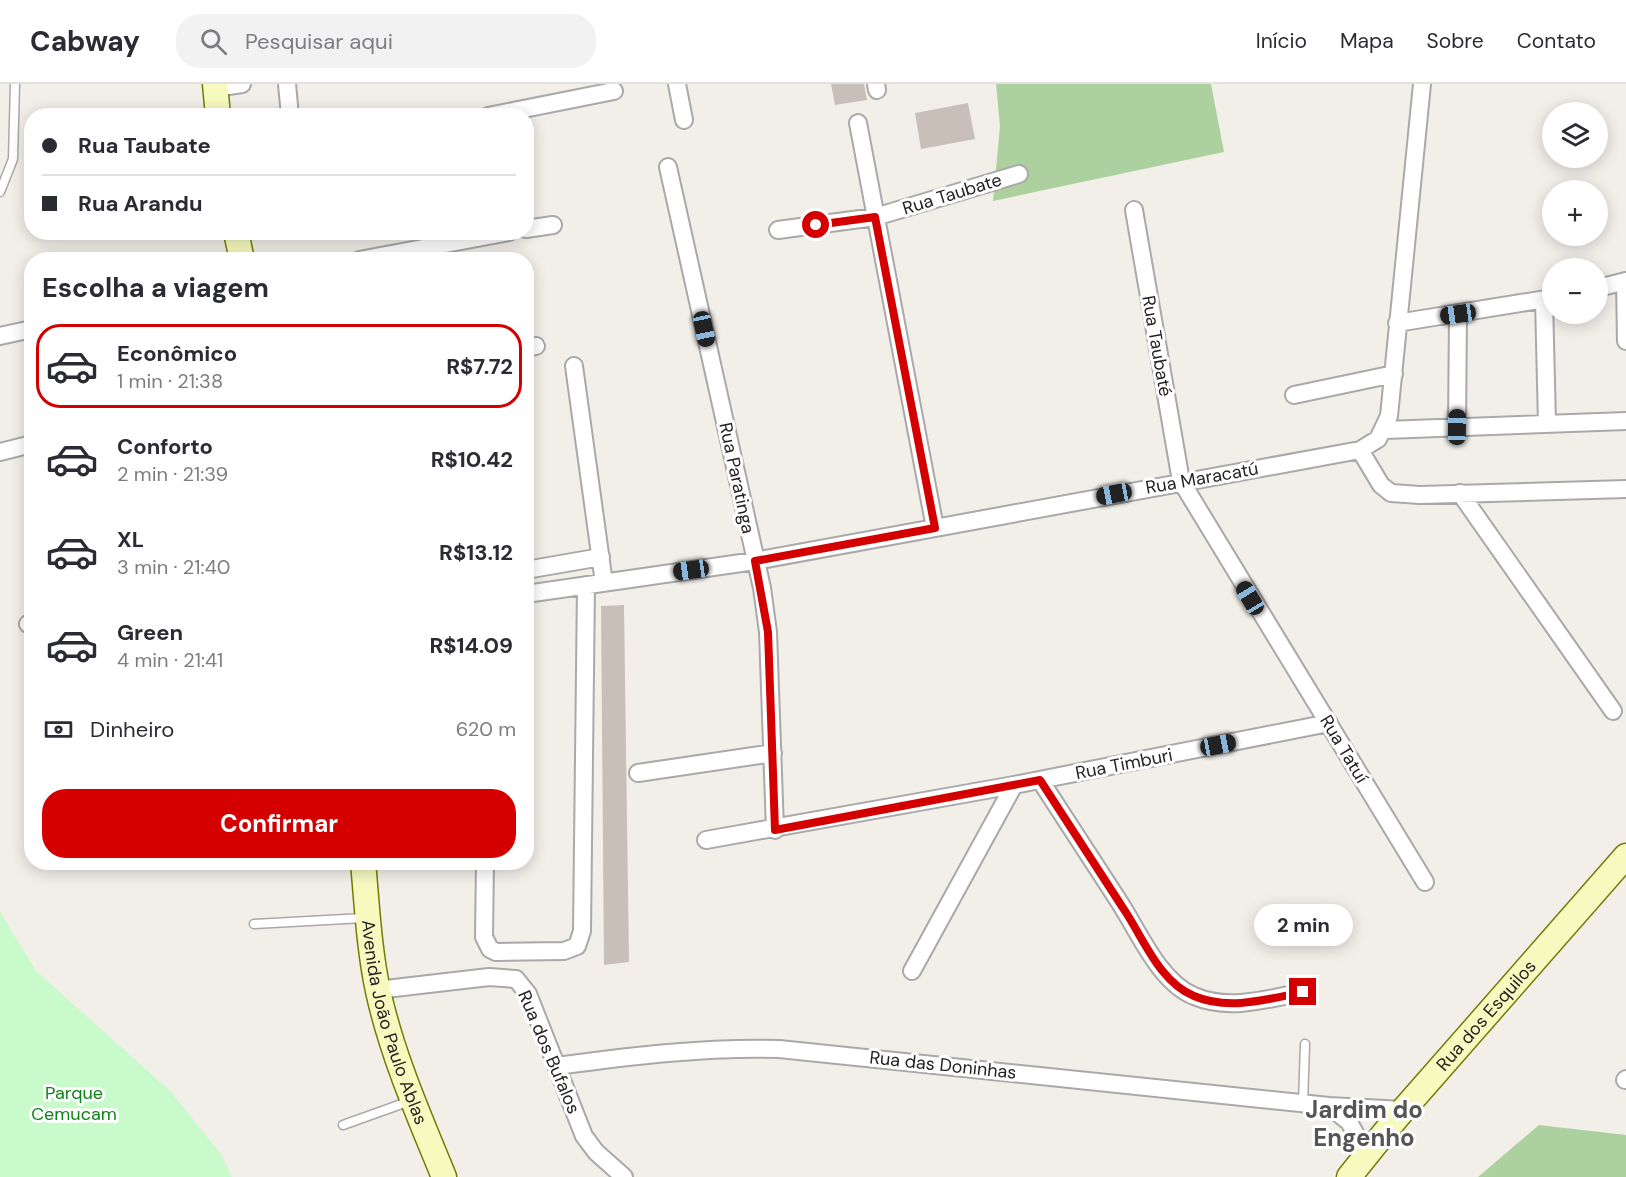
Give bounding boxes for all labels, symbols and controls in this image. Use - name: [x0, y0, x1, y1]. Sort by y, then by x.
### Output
- search box: [176, 14, 596, 68]
- text: Cabway: [30, 23, 140, 60]
- icon: search: [197, 25, 230, 58]
- text: Pesquisar aqui: [245, 27, 393, 56]
- text: Início: [1256, 27, 1307, 55]
- text: Mapa: [1340, 27, 1394, 55]
- text: Sobre: [1427, 27, 1484, 55]
- text: Contato: [1517, 27, 1596, 55]
- map controls: [1542, 102, 1608, 324]
- button: layers: [1542, 102, 1608, 168]
- text: Rua Taubate: [78, 131, 211, 160]
- street label: Rua Taubate: [900, 168, 1004, 220]
- button: +: [1542, 180, 1608, 246]
- text: Rua Arandu: [78, 189, 203, 218]
- route start: [802, 211, 829, 238]
- button: −: [1542, 258, 1608, 324]
- text: Escolha a viagem: [42, 270, 269, 305]
- street label: Rua Taubaté: [1136, 294, 1178, 398]
- car: [1439, 303, 1477, 325]
- car: [691, 310, 717, 348]
- icon: car: [45, 339, 99, 393]
- text: Econômico: [117, 339, 237, 368]
- text: R$7.72: [446, 352, 513, 381]
- text: 1 min · 21:38: [117, 368, 223, 394]
- car: [1448, 409, 1466, 445]
- street label: Rua Paratinga: [713, 420, 761, 536]
- icon: car: [45, 432, 99, 486]
- text: Conforto: [117, 432, 213, 461]
- text: R$10.42: [431, 445, 513, 474]
- street label: Rua Maracatú: [1144, 456, 1260, 500]
- text: 2 min · 21:39: [117, 461, 228, 487]
- car: [1095, 482, 1133, 506]
- icon: car: [45, 525, 99, 579]
- text: XL: [117, 525, 144, 554]
- text: R$13.12: [439, 538, 513, 567]
- text: 3 min · 21:40: [117, 554, 230, 580]
- car: [672, 559, 710, 581]
- car: [1233, 578, 1267, 618]
- icon: car: [45, 618, 99, 672]
- text: Green: [117, 618, 183, 647]
- text: R$14.09: [429, 631, 513, 660]
- text: 4 min · 21:41: [117, 647, 223, 673]
- street label: Rua Tatuí: [1314, 711, 1374, 787]
- icon: cash: [42, 713, 75, 746]
- text: Dinheiro: [90, 715, 174, 744]
- text: 620 m: [456, 716, 516, 742]
- car: [1199, 733, 1237, 757]
- street label: Rua Timburi: [1073, 743, 1175, 785]
- button: Confirmar: [42, 789, 516, 858]
- callout: 2 min: [1254, 905, 1352, 947]
- text: 2 min: [1277, 912, 1330, 938]
- street label: Avenida João Paulo Ablas: [356, 919, 433, 1128]
- street label: Rua dos Esquilos: [1431, 955, 1541, 1076]
- route end: [1289, 978, 1316, 1005]
- street label: Rua dos Bufalos: [512, 987, 586, 1117]
- street label: Rua das Doninhas: [868, 1045, 1018, 1085]
- park label: Parque Cemucam: [31, 1081, 117, 1126]
- district label: Jardim do Engenho: [1305, 1094, 1423, 1153]

